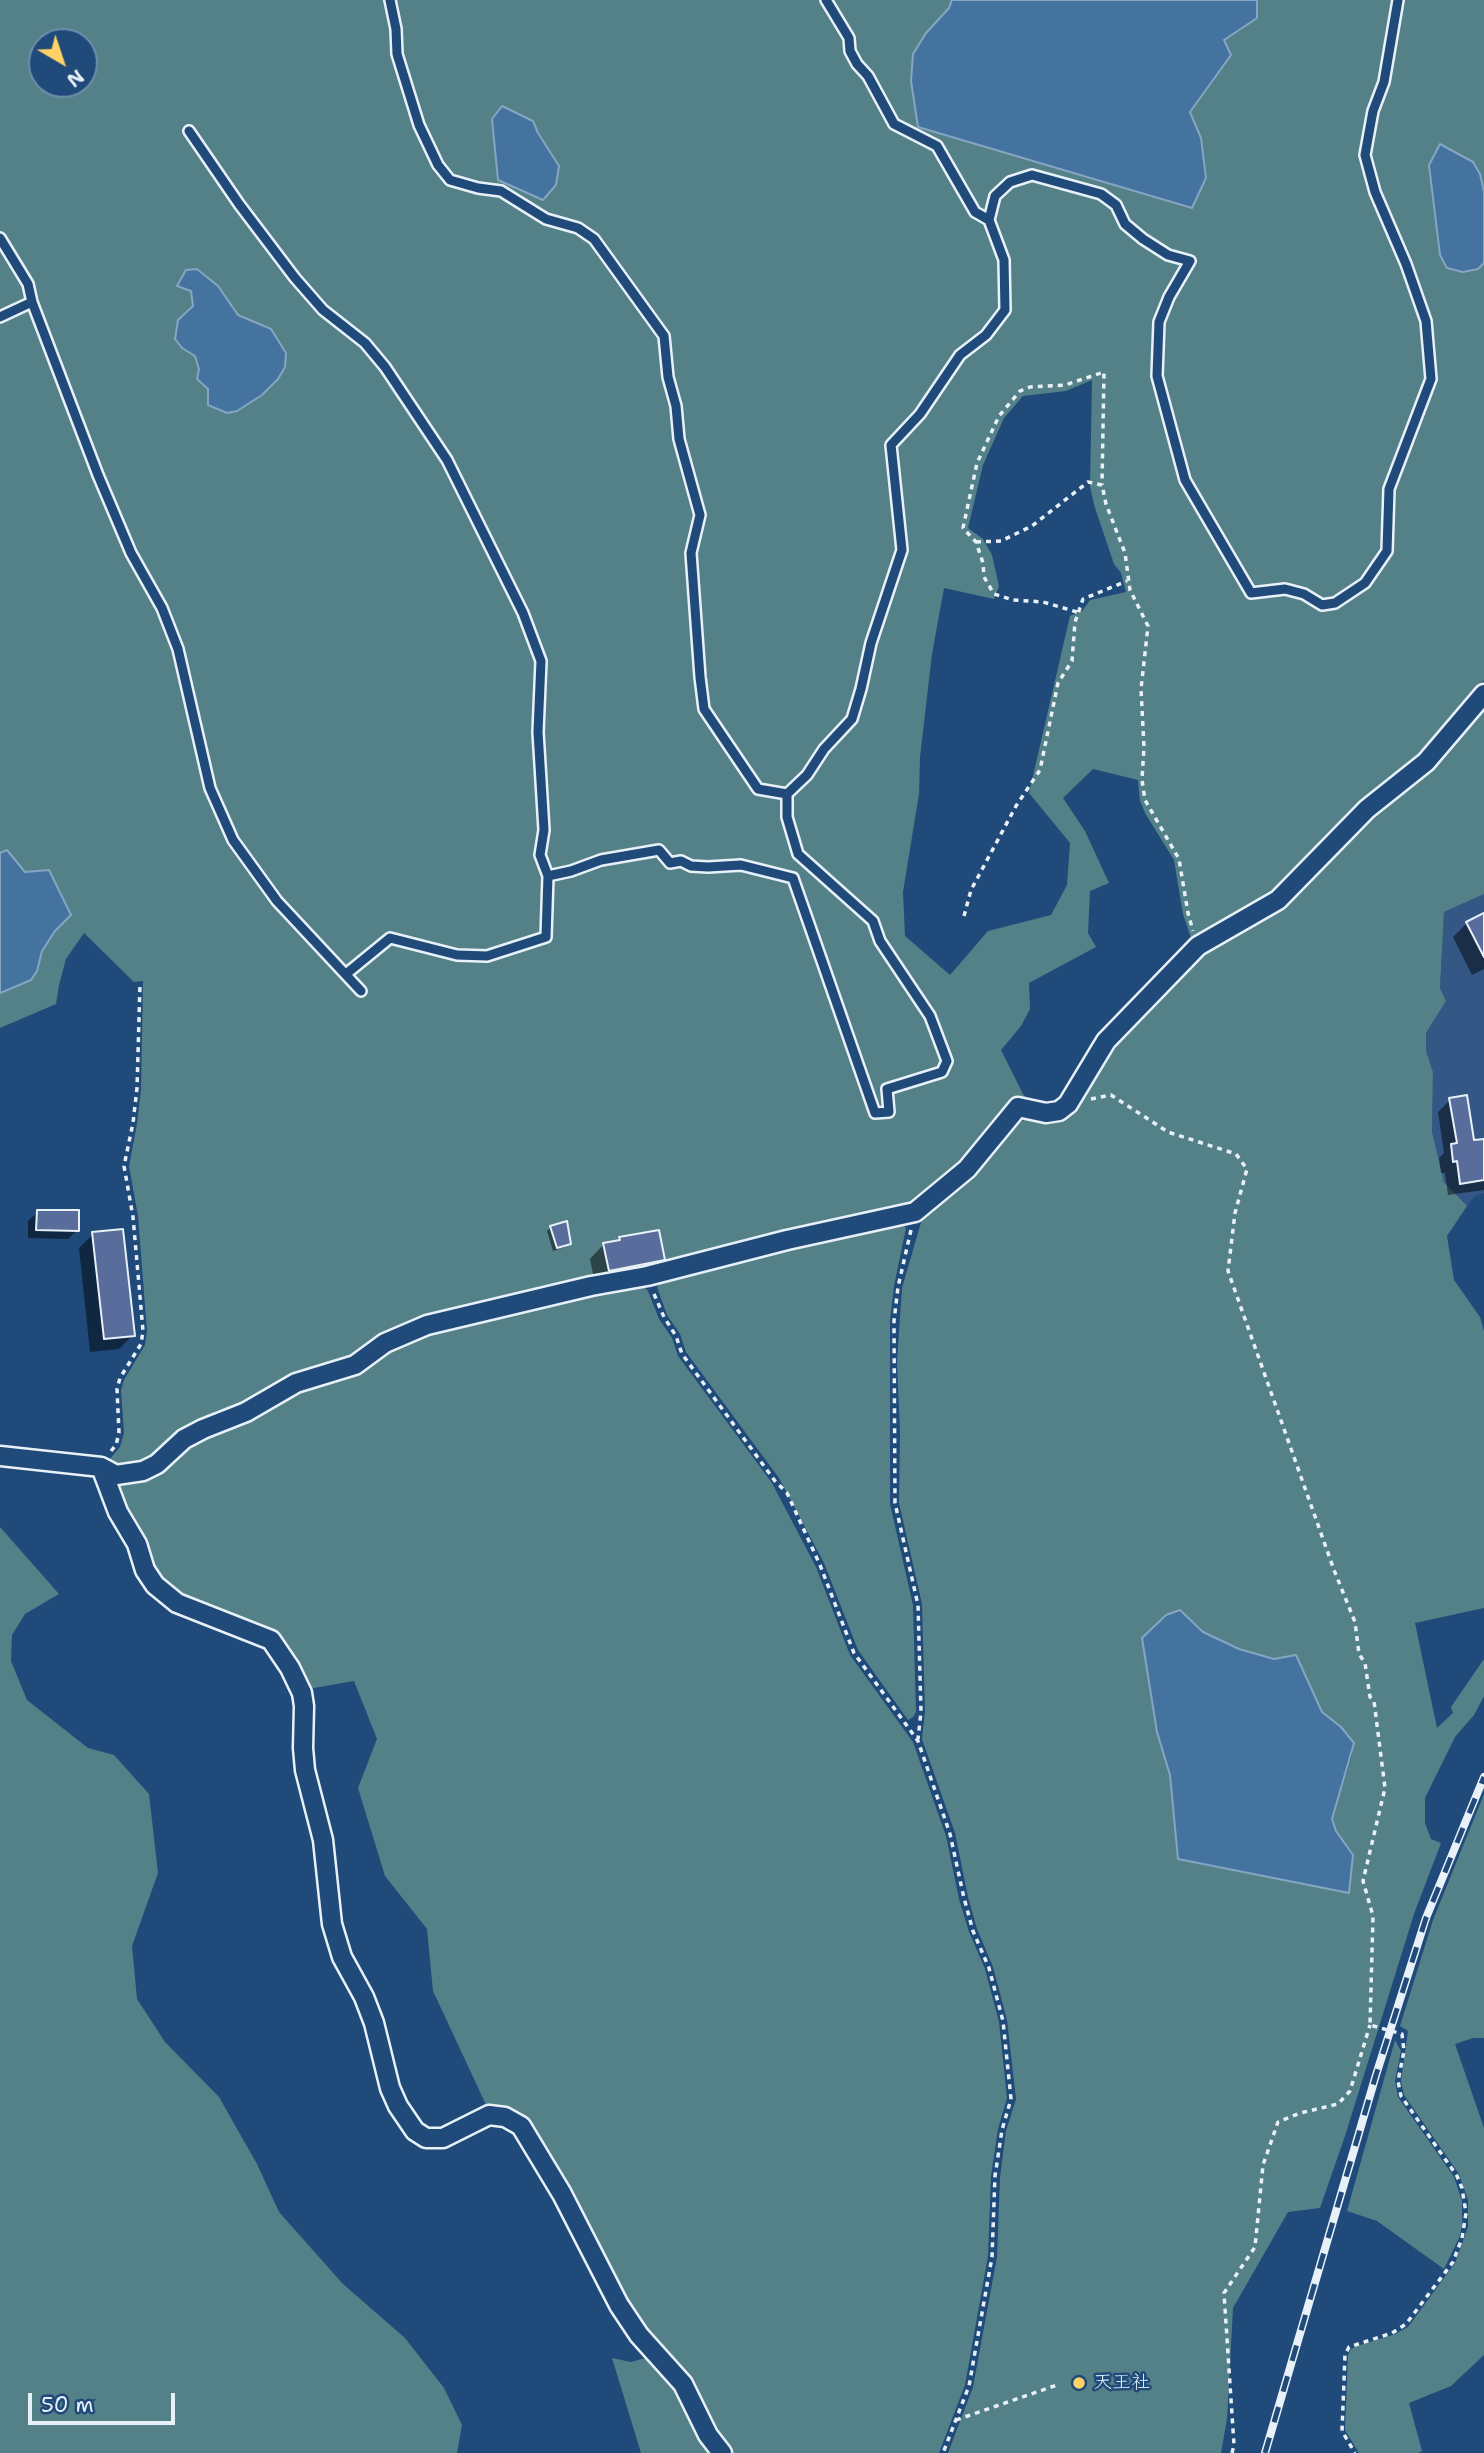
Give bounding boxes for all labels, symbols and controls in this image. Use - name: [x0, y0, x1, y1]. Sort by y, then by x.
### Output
- north arrow: [28, 28, 98, 98]
- text: N: [62, 64, 89, 93]
- place label: 天王社: [1093, 2372, 1150, 2394]
- marker: 天王社: [1071, 2375, 1087, 2391]
- scale bar: [32, 2380, 178, 2424]
- text: 50 m: [41, 2391, 94, 2419]

